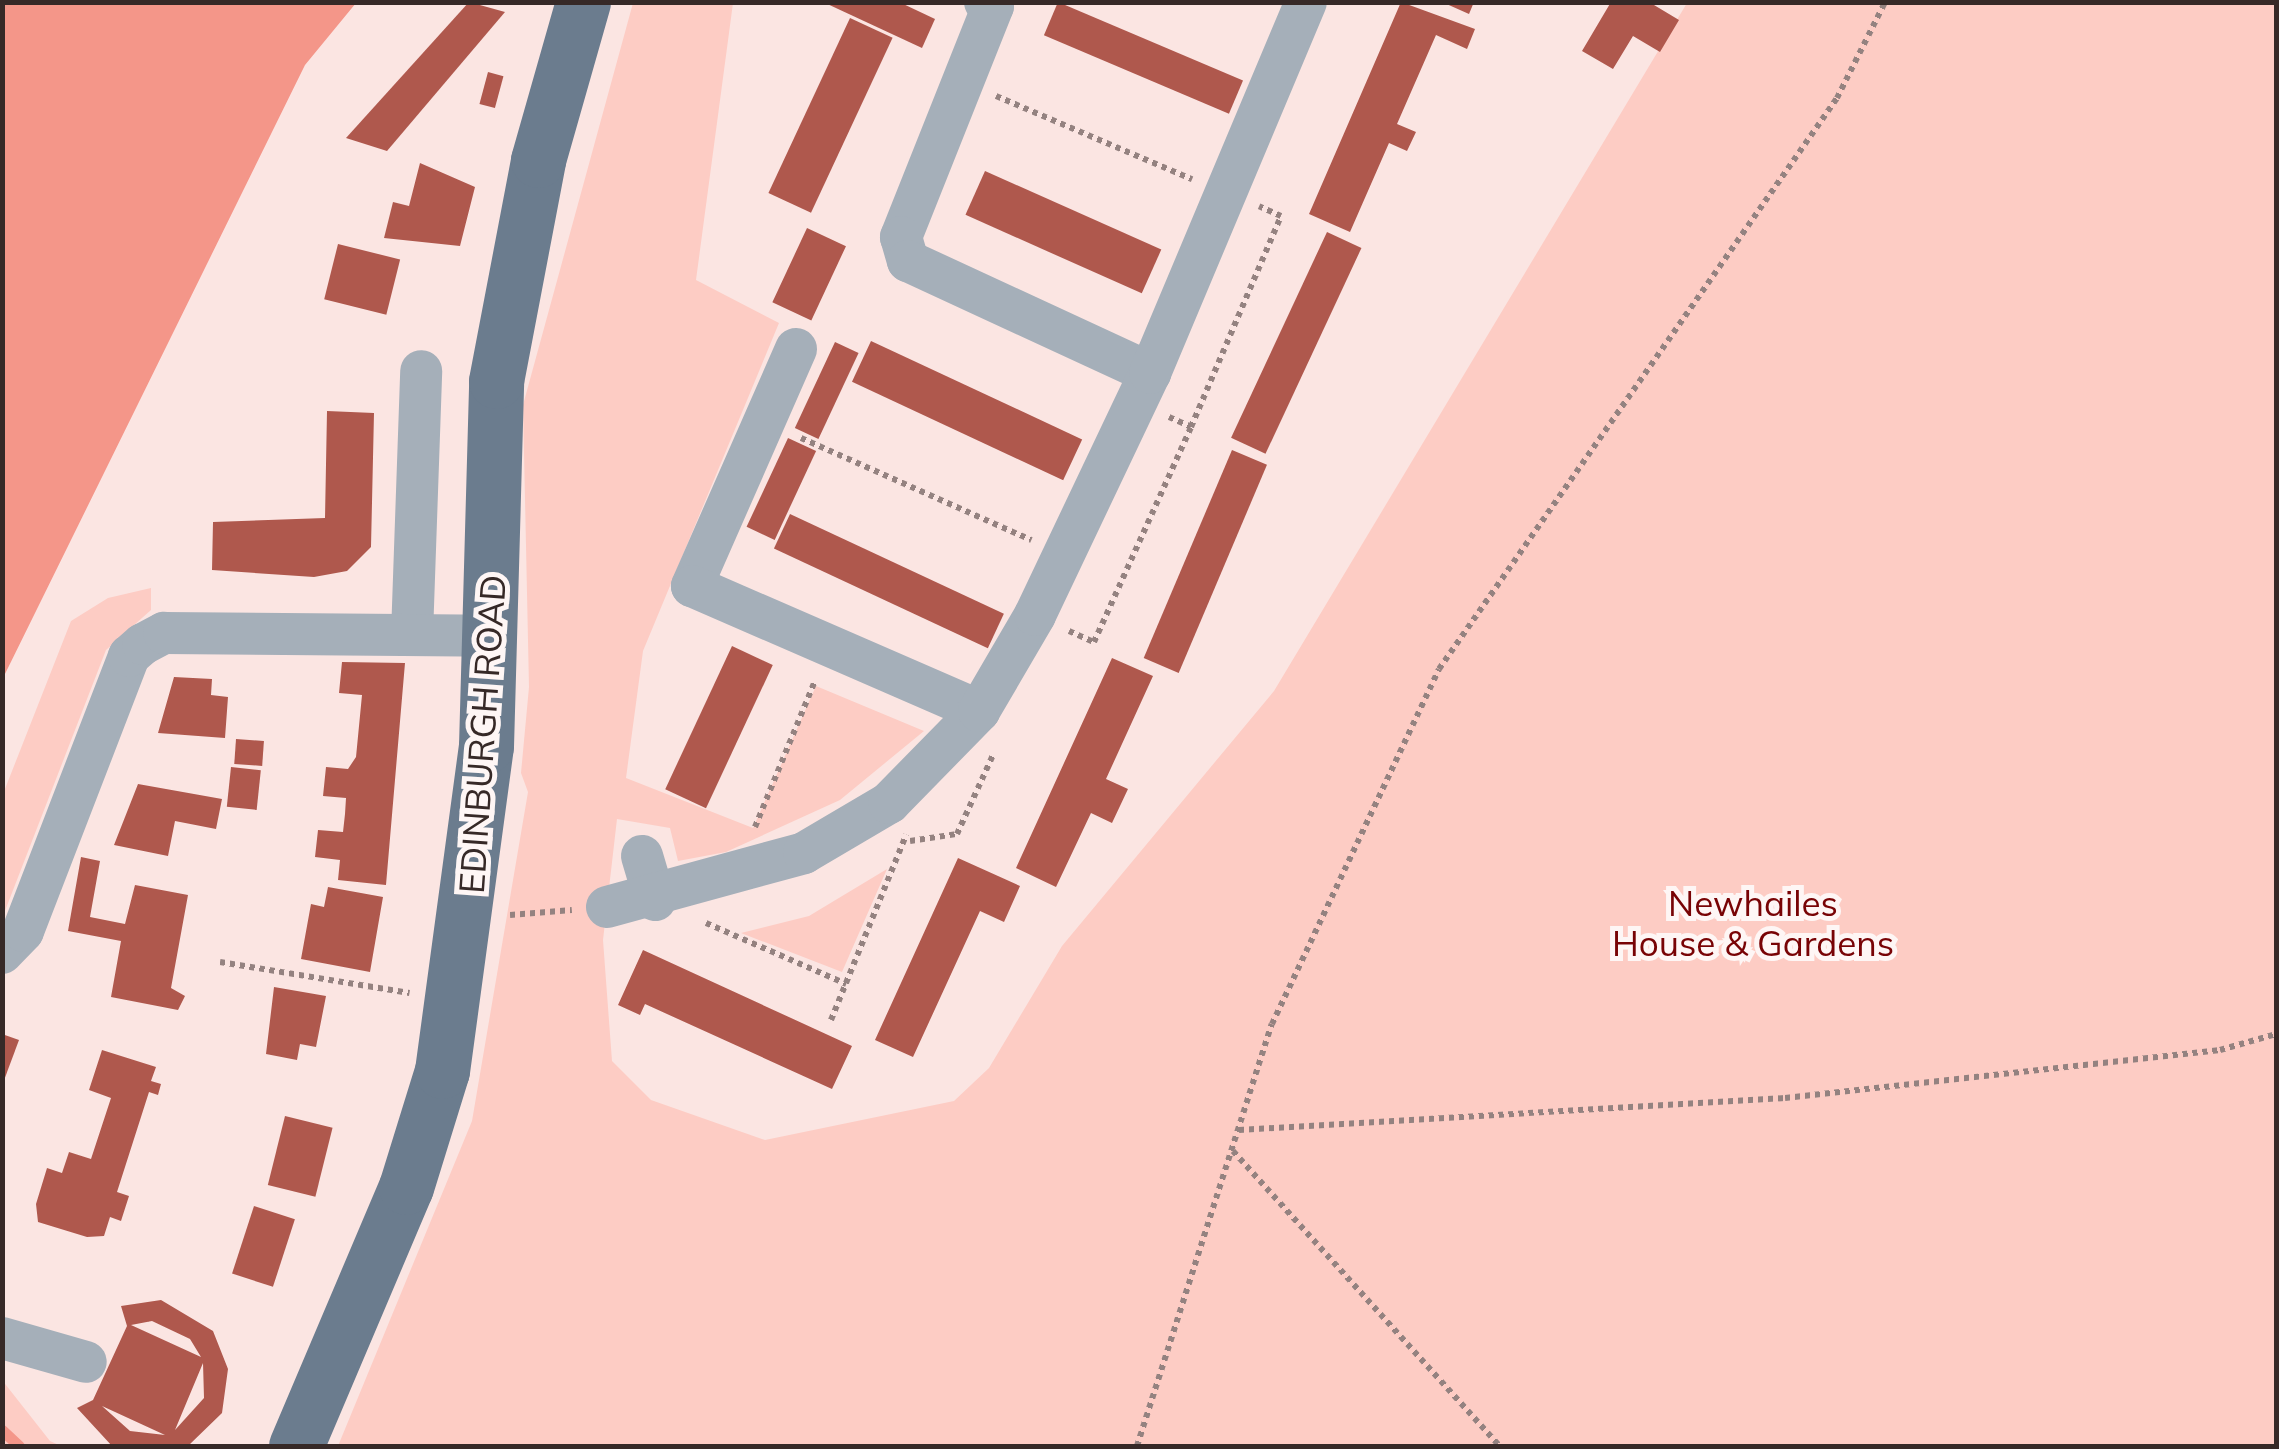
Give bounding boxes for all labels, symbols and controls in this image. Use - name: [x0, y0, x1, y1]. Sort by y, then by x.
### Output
- street label: EDINBURGH ROAD: [450, 573, 514, 895]
- park label: Newhailes House & Gardens: [1612, 882, 1894, 964]

